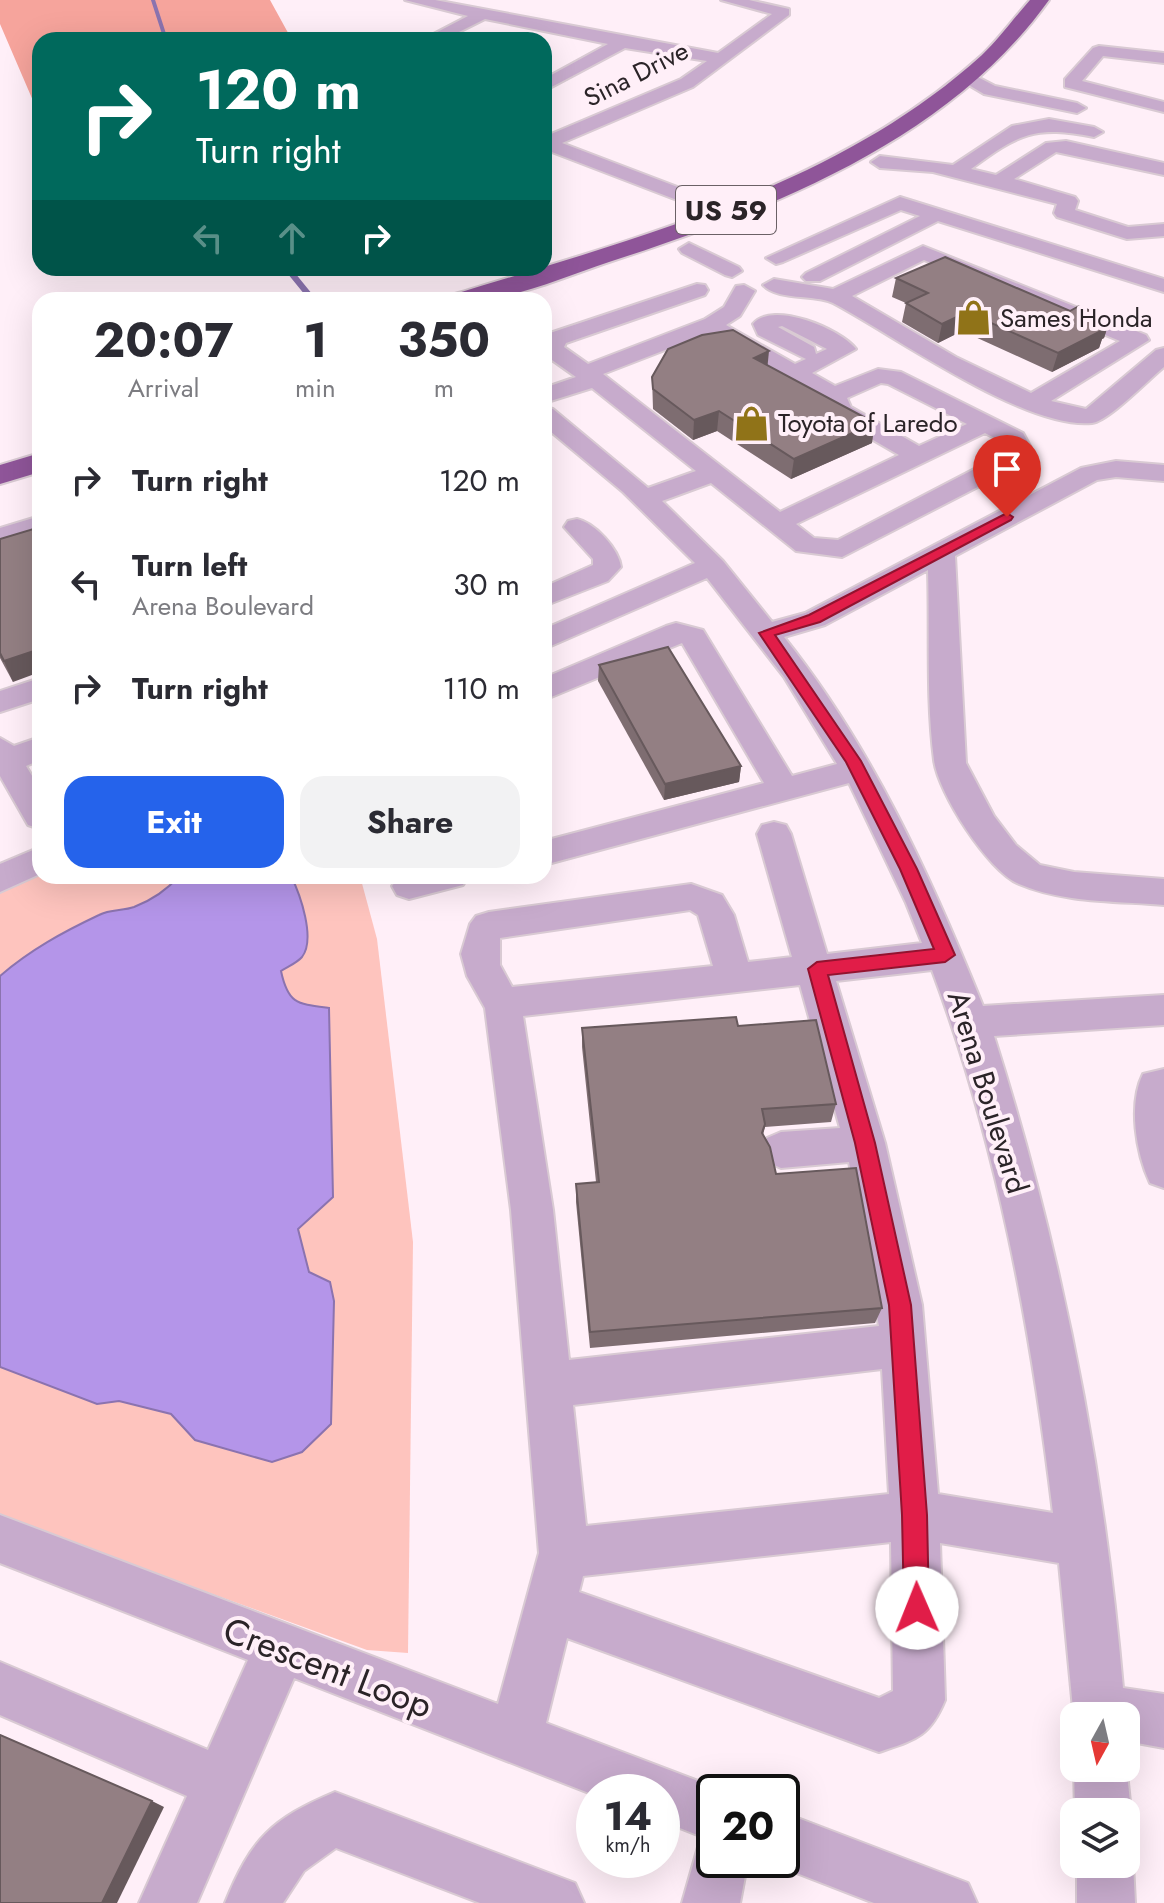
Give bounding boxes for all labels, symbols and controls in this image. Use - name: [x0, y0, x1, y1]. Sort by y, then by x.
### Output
- street label: Sina Drive: [577, 31, 695, 117]
- text: 120 m: [196, 49, 361, 130]
- icon: right: [64, 64, 168, 168]
- text: Turn right: [196, 124, 341, 176]
- road number: US 59: [676, 186, 776, 234]
- icon: left: [186, 216, 230, 260]
- icon: ahead: [270, 216, 314, 260]
- icon: right: [354, 216, 398, 260]
- shop icon: Sames Honda: [955, 299, 993, 337]
- place label: Sames Honda: [1000, 299, 1152, 337]
- text: 20:07: [94, 306, 233, 375]
- text: 1: [303, 306, 328, 375]
- text: 350: [398, 306, 490, 375]
- text: Arrival: [128, 369, 199, 407]
- text: min: [295, 369, 336, 407]
- text: m: [434, 369, 454, 407]
- shop icon: Toyota of Laredo: [733, 404, 771, 442]
- place label: Toyota of Laredo: [778, 404, 958, 442]
- pin: [973, 435, 1041, 517]
- icon: arrive: [985, 447, 1029, 491]
- icon: right: [64, 458, 108, 502]
- text: Turn right: [132, 459, 268, 502]
- text: 120 m: [439, 459, 520, 502]
- text: Turn left: [132, 544, 247, 587]
- icon: left: [64, 562, 108, 606]
- text: 30 m: [453, 563, 520, 606]
- text: Arena Boulevard: [132, 587, 314, 625]
- icon: right: [64, 666, 108, 710]
- text: Turn right: [132, 667, 268, 710]
- text: 110 m: [443, 667, 520, 710]
- button: Exit: [64, 776, 284, 868]
- button: Share: [300, 776, 520, 868]
- street label: Arena Boulevard: [937, 985, 1039, 1199]
- position arrow: [875, 1566, 959, 1650]
- street label: Crescent Loop: [216, 1603, 440, 1731]
- north arrow: [1060, 1702, 1140, 1782]
- map controls: [1060, 1702, 1140, 1878]
- speed limit sign: 20: [696, 1774, 800, 1878]
- text: 14: [604, 1787, 652, 1845]
- button: layers: [1060, 1798, 1140, 1878]
- text: km/h: [605, 1831, 651, 1860]

